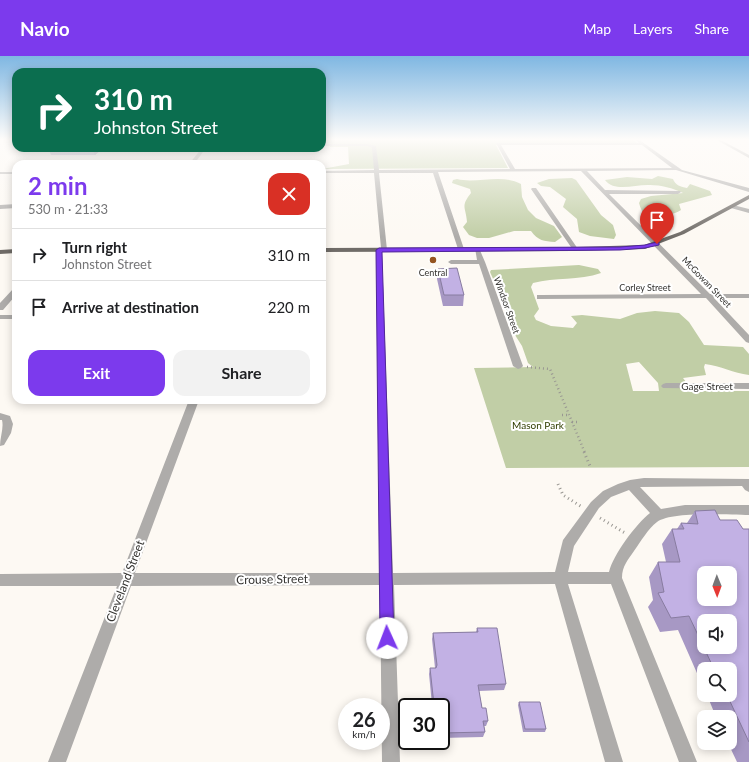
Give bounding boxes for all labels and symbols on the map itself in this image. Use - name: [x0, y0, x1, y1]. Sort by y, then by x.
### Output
- pin: [640, 203, 674, 244]
- street label: McGowan Street: [680, 254, 735, 310]
- marker: Central: [428, 255, 438, 265]
- place label: Central: [419, 267, 447, 278]
- street label: Windsor Street: [492, 275, 523, 336]
- street label: Corley Street: [619, 282, 672, 293]
- street label: Gage Street: [681, 380, 733, 392]
- park label: Mason Park: [512, 419, 565, 431]
- street label: Cleveland Street: [103, 537, 148, 624]
- north arrow: [697, 566, 737, 606]
- street label: Crouse Street: [236, 571, 309, 587]
- position arrow: [366, 617, 408, 659]
- speed limit sign: 30: [398, 698, 450, 750]

